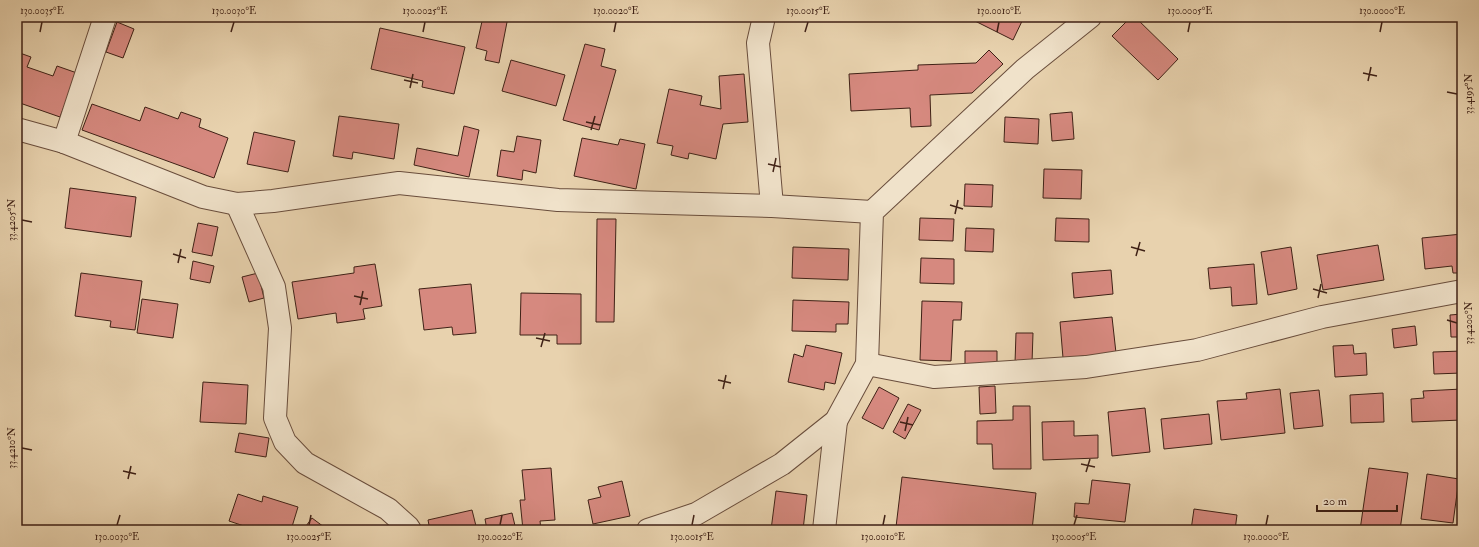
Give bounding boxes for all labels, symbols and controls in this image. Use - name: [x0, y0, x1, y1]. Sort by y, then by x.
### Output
- text: 130.0035°E: [20, 5, 64, 17]
- text: 130.0030°E: [212, 5, 256, 17]
- text: 130.0025°E: [403, 5, 447, 17]
- text: 130.0020°E: [593, 5, 639, 17]
- text: 130.0015°E: [786, 5, 830, 17]
- text: 130.0010°E: [977, 5, 1021, 17]
- text: 130.0005°E: [1168, 5, 1212, 17]
- text: 130.0000°E: [1359, 5, 1405, 17]
- text: 33.4195°N: [1463, 74, 1475, 114]
- text: 33.4205°N: [6, 199, 18, 241]
- text: 33.4200°N: [1463, 301, 1475, 344]
- text: 33.4210°N: [6, 427, 18, 469]
- scale bar: [1317, 487, 1397, 513]
- text: 20 m: [1323, 494, 1348, 509]
- text: 130.0030°E: [95, 531, 139, 543]
- text: 130.0025°E: [287, 531, 331, 543]
- text: 130.0020°E: [477, 531, 523, 543]
- text: 130.0015°E: [670, 531, 714, 543]
- text: 130.0010°E: [861, 531, 905, 543]
- text: 130.0005°E: [1052, 531, 1096, 543]
- text: 130.0000°E: [1243, 531, 1289, 543]

